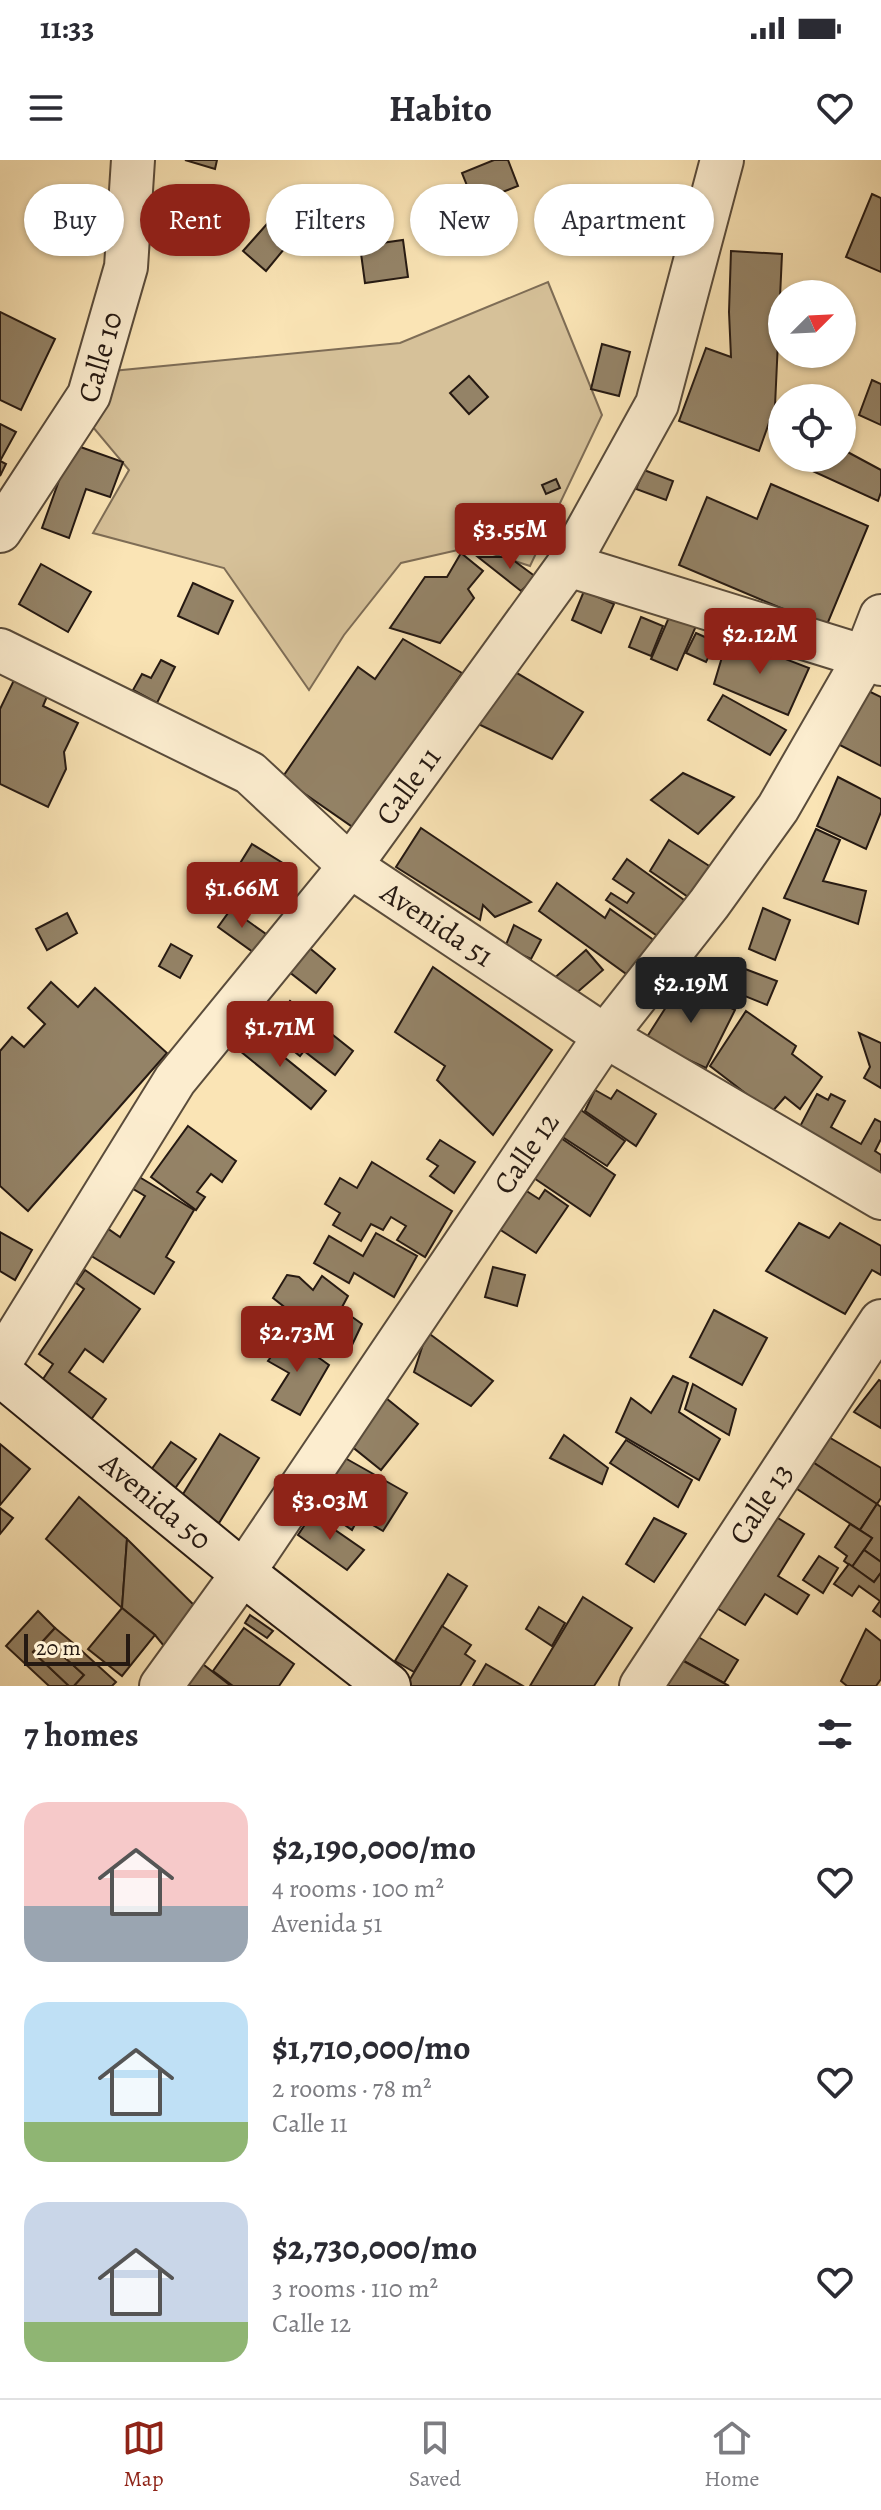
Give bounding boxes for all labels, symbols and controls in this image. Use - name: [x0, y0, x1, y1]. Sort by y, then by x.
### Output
- text: 11:33: [40, 8, 94, 48]
- text: Habito: [389, 84, 492, 133]
- icon: menu: [24, 86, 68, 130]
- icon: heart: [813, 86, 857, 130]
- chip: Buy: [24, 184, 124, 256]
- chip: Rent: [140, 184, 250, 256]
- chip: Filters: [266, 184, 394, 256]
- chip: New: [410, 184, 518, 256]
- chip: Apartment: [534, 184, 714, 256]
- north arrow: [768, 280, 856, 368]
- map controls: [768, 280, 856, 472]
- street label: Calle 10: [68, 307, 132, 407]
- button: locate: [768, 384, 856, 472]
- pin: $3.55M: [445, 503, 575, 571]
- text: $3.55M: [473, 511, 547, 546]
- pin: $2.12M: [695, 608, 825, 676]
- text: $2.12M: [722, 616, 798, 651]
- street label: Calle 11: [366, 739, 450, 833]
- pin: $1.66M: [177, 862, 307, 930]
- text: $1.66M: [205, 870, 279, 905]
- street label: Avenida 51: [372, 872, 501, 976]
- pin: $2.19M: [626, 957, 756, 1025]
- text: $2.19M: [653, 965, 729, 1000]
- pin: $1.71M: [215, 1001, 345, 1069]
- text: $1.71M: [245, 1009, 315, 1044]
- street label: Calle 12: [484, 1104, 568, 1202]
- pin: $2.73M: [232, 1306, 362, 1374]
- text: $2.73M: [259, 1314, 335, 1349]
- street label: Avenida 50: [91, 1443, 220, 1559]
- street label: Calle 13: [719, 1455, 802, 1552]
- pin: $3.03M: [265, 1474, 395, 1542]
- text: $3.03M: [292, 1482, 368, 1517]
- scale bar: [24, 1630, 130, 1666]
- text: 20 m: [36, 1633, 81, 1663]
- text: 7 homes: [24, 1711, 139, 1758]
- icon: filters: [813, 1712, 857, 1756]
- text: $2,190,000/mo: [272, 1824, 476, 1871]
- icon: home: [88, 1834, 184, 1930]
- icon: heart: [813, 1860, 857, 1904]
- text: 4 rooms · 100 m²: [272, 1871, 444, 1906]
- text: Avenida 51: [272, 1906, 382, 1941]
- text: $1,710,000/mo: [272, 2024, 471, 2071]
- icon: home: [88, 2034, 184, 2130]
- icon: heart: [813, 2060, 857, 2104]
- text: 2 rooms · 78 m²: [272, 2071, 431, 2106]
- text: Calle 11: [272, 2106, 348, 2141]
- text: $2,730,000/mo: [272, 2224, 477, 2271]
- icon: home: [88, 2234, 184, 2330]
- icon: heart: [813, 2260, 857, 2304]
- text: 3 rooms · 110 m²: [272, 2271, 438, 2306]
- text: Calle 12: [272, 2306, 351, 2341]
- tab: Map: [122, 2416, 166, 2494]
- tab: Saved: [409, 2416, 461, 2494]
- tab: Home: [704, 2416, 759, 2494]

